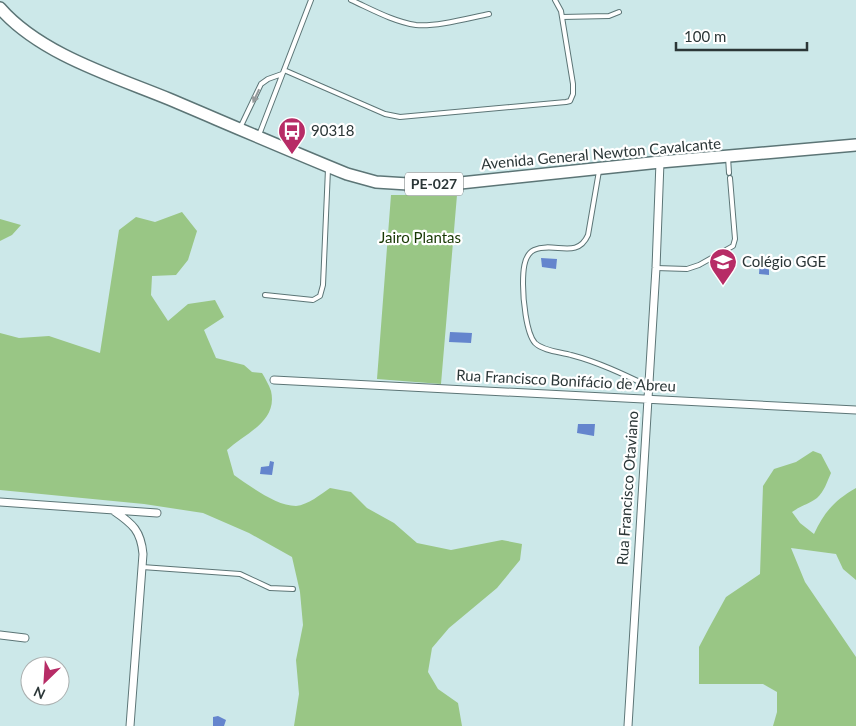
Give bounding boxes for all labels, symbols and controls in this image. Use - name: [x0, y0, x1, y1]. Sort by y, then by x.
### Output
- scale bar: [676, 20, 807, 52]
- text: 100 m: [684, 27, 726, 45]
- one-way arrow: [251, 89, 259, 103]
- bus stop icon: 90318: [277, 116, 307, 155]
- place label: 90318: [311, 121, 355, 139]
- street label: Avenida General Newton Cavalcante: [480, 134, 722, 172]
- road number: PE-027: [405, 172, 463, 195]
- park label: Jairo Plantas: [379, 228, 461, 246]
- school or university icon: Colégio GGE: [708, 247, 738, 286]
- place label: Colégio GGE: [742, 252, 826, 270]
- street label: Rua Francisco Bonifácio de Abreu: [456, 365, 676, 395]
- street label: Rua Francisco Otaviano: [613, 410, 641, 566]
- north arrow: [20, 656, 70, 706]
- text: N: [31, 683, 48, 703]

